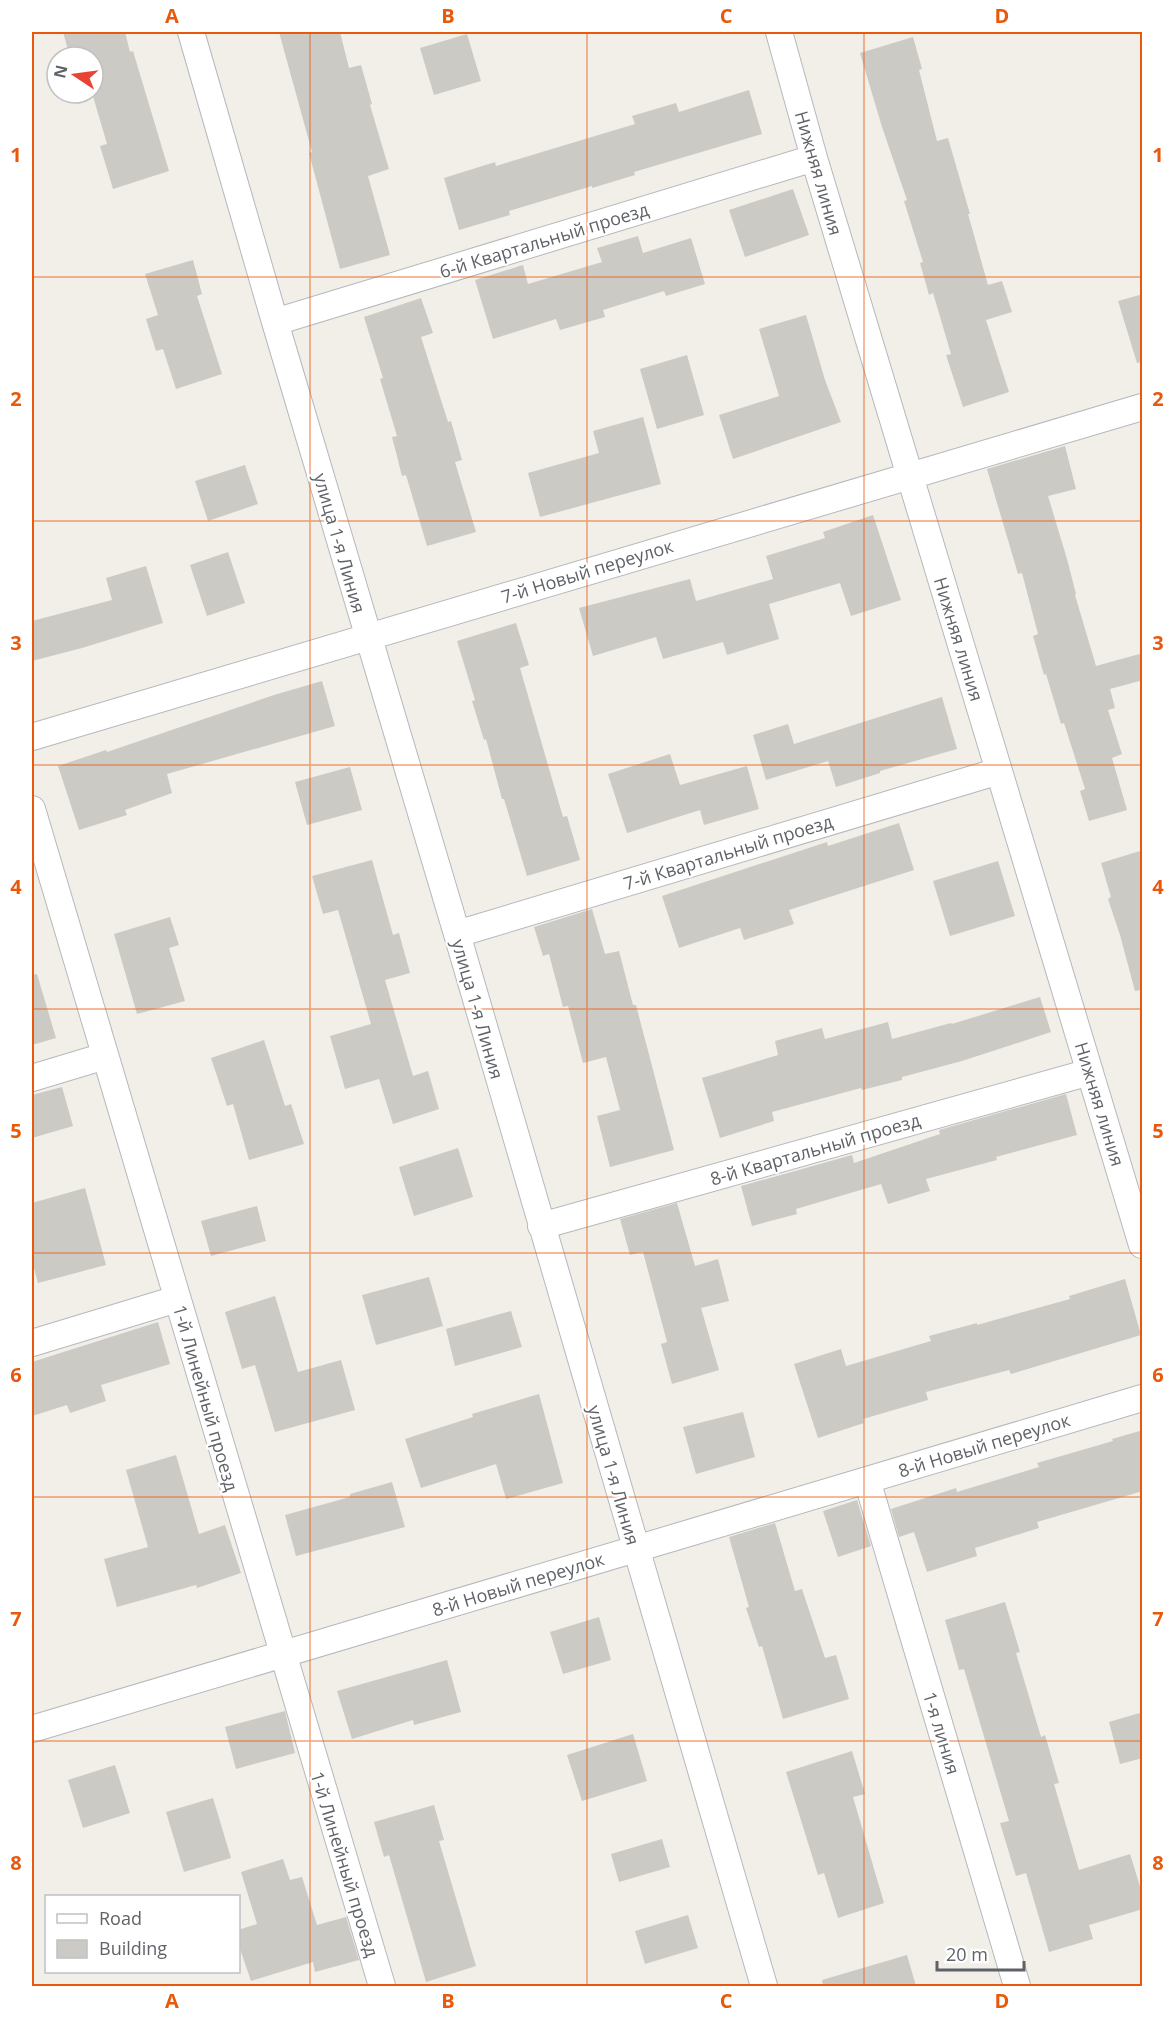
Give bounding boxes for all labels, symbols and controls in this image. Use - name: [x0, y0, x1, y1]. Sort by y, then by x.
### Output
- text: A: [165, 2, 179, 29]
- text: B: [441, 2, 455, 29]
- text: C: [720, 2, 733, 29]
- text: D: [995, 2, 1009, 29]
- north arrow: [45, 45, 105, 105]
- text: N: [48, 63, 73, 80]
- street label: Нижняя линия: [790, 108, 848, 238]
- text: 1: [10, 141, 22, 168]
- text: 1: [1152, 141, 1164, 168]
- street label: 6-й Квартальный проезд: [437, 197, 651, 283]
- text: 2: [10, 385, 22, 412]
- text: 2: [1152, 385, 1164, 412]
- street label: улица 1-я Линия: [309, 470, 371, 616]
- street label: 7-й Новый переулок: [498, 533, 676, 609]
- street label: Нижняя линия: [929, 574, 989, 704]
- text: 3: [10, 629, 22, 656]
- text: 3: [1152, 629, 1164, 656]
- street label: 7-й Квартальный проезд: [621, 809, 835, 895]
- text: 4: [10, 873, 22, 900]
- text: 4: [1152, 873, 1164, 900]
- street label: улица 1-я Линия: [447, 936, 509, 1082]
- street label: Нижняя линия: [1070, 1039, 1130, 1169]
- street label: 8-й Квартальный проезд: [707, 1108, 923, 1190]
- text: 5: [10, 1117, 22, 1144]
- text: 5: [1152, 1117, 1164, 1144]
- street label: 1-й Линейный проезд: [168, 1302, 244, 1494]
- text: 6: [10, 1361, 22, 1388]
- text: 6: [1152, 1361, 1164, 1388]
- street label: улица 1-я Линия: [583, 1402, 645, 1548]
- street label: 8-й Новый переулок: [895, 1407, 1073, 1483]
- street label: 8-й Новый переулок: [429, 1546, 607, 1622]
- text: 7: [10, 1605, 22, 1632]
- text: 7: [1152, 1605, 1164, 1632]
- street label: 1-я линия: [918, 1689, 966, 1777]
- street label: 1-й Линейный проезд: [305, 1768, 385, 1960]
- text: 8: [10, 1849, 22, 1876]
- text: 8: [1152, 1849, 1164, 1876]
- legend: [45, 1895, 240, 1973]
- text: Road: [99, 1906, 142, 1930]
- scale bar: [937, 1934, 1024, 1972]
- text: Building: [99, 1936, 167, 1960]
- text: 20 m: [946, 1942, 988, 1966]
- text: A: [165, 1987, 179, 2014]
- text: B: [441, 1987, 455, 2014]
- text: C: [720, 1987, 733, 2014]
- text: D: [995, 1987, 1009, 2014]

